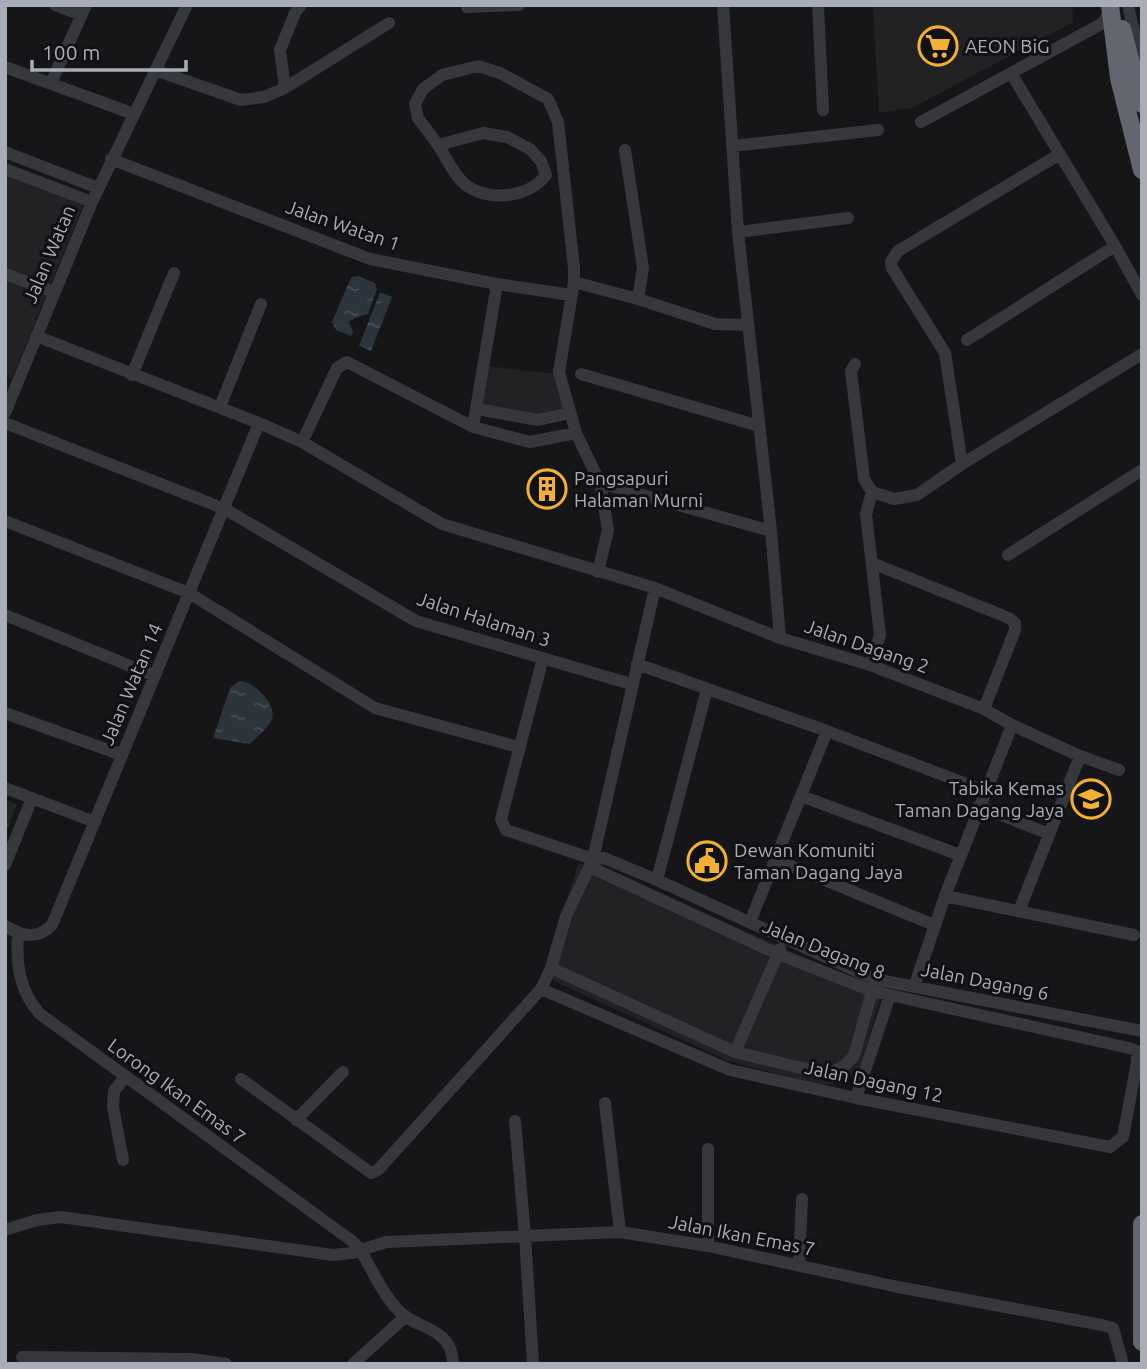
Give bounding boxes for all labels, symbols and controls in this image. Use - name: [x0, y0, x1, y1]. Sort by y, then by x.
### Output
- supermarket icon: AEON BiG: [917, 25, 959, 67]
- scale bar: [32, 28, 186, 72]
- place label: AEON BiG: [965, 35, 1050, 57]
- text: 100 m: [42, 40, 100, 64]
- street label: Jalan Watan 1: [283, 195, 403, 255]
- street label: Jalan Watan: [19, 202, 79, 306]
- place label: Pangsapuri Halaman Murni: [574, 467, 703, 511]
- building icon: Pangsapuri Halaman Murni: [526, 468, 568, 510]
- street label: Jalan Halaman 3: [415, 587, 553, 651]
- street label: Jalan Dagang 2: [802, 614, 932, 678]
- street label: Jalan Watan 14: [95, 620, 167, 748]
- place label: Tabika Kemas Taman Dagang Jaya: [895, 777, 1064, 821]
- school or university icon: Tabika Kemas Taman Dagang Jaya: [1070, 778, 1112, 820]
- place label: Dewan Komuniti Taman Dagang Jaya: [734, 839, 903, 883]
- public building icon: Dewan Komuniti Taman Dagang Jaya: [686, 840, 728, 882]
- street label: Jalan Dagang 8: [760, 914, 888, 984]
- street label: Jalan Dagang 6: [919, 958, 1051, 1004]
- street label: Lorong Ikan Emas 7: [104, 1034, 250, 1148]
- street label: Jalan Dagang 12: [803, 1056, 945, 1106]
- street label: Jalan Ikan Emas 7: [667, 1210, 817, 1260]

